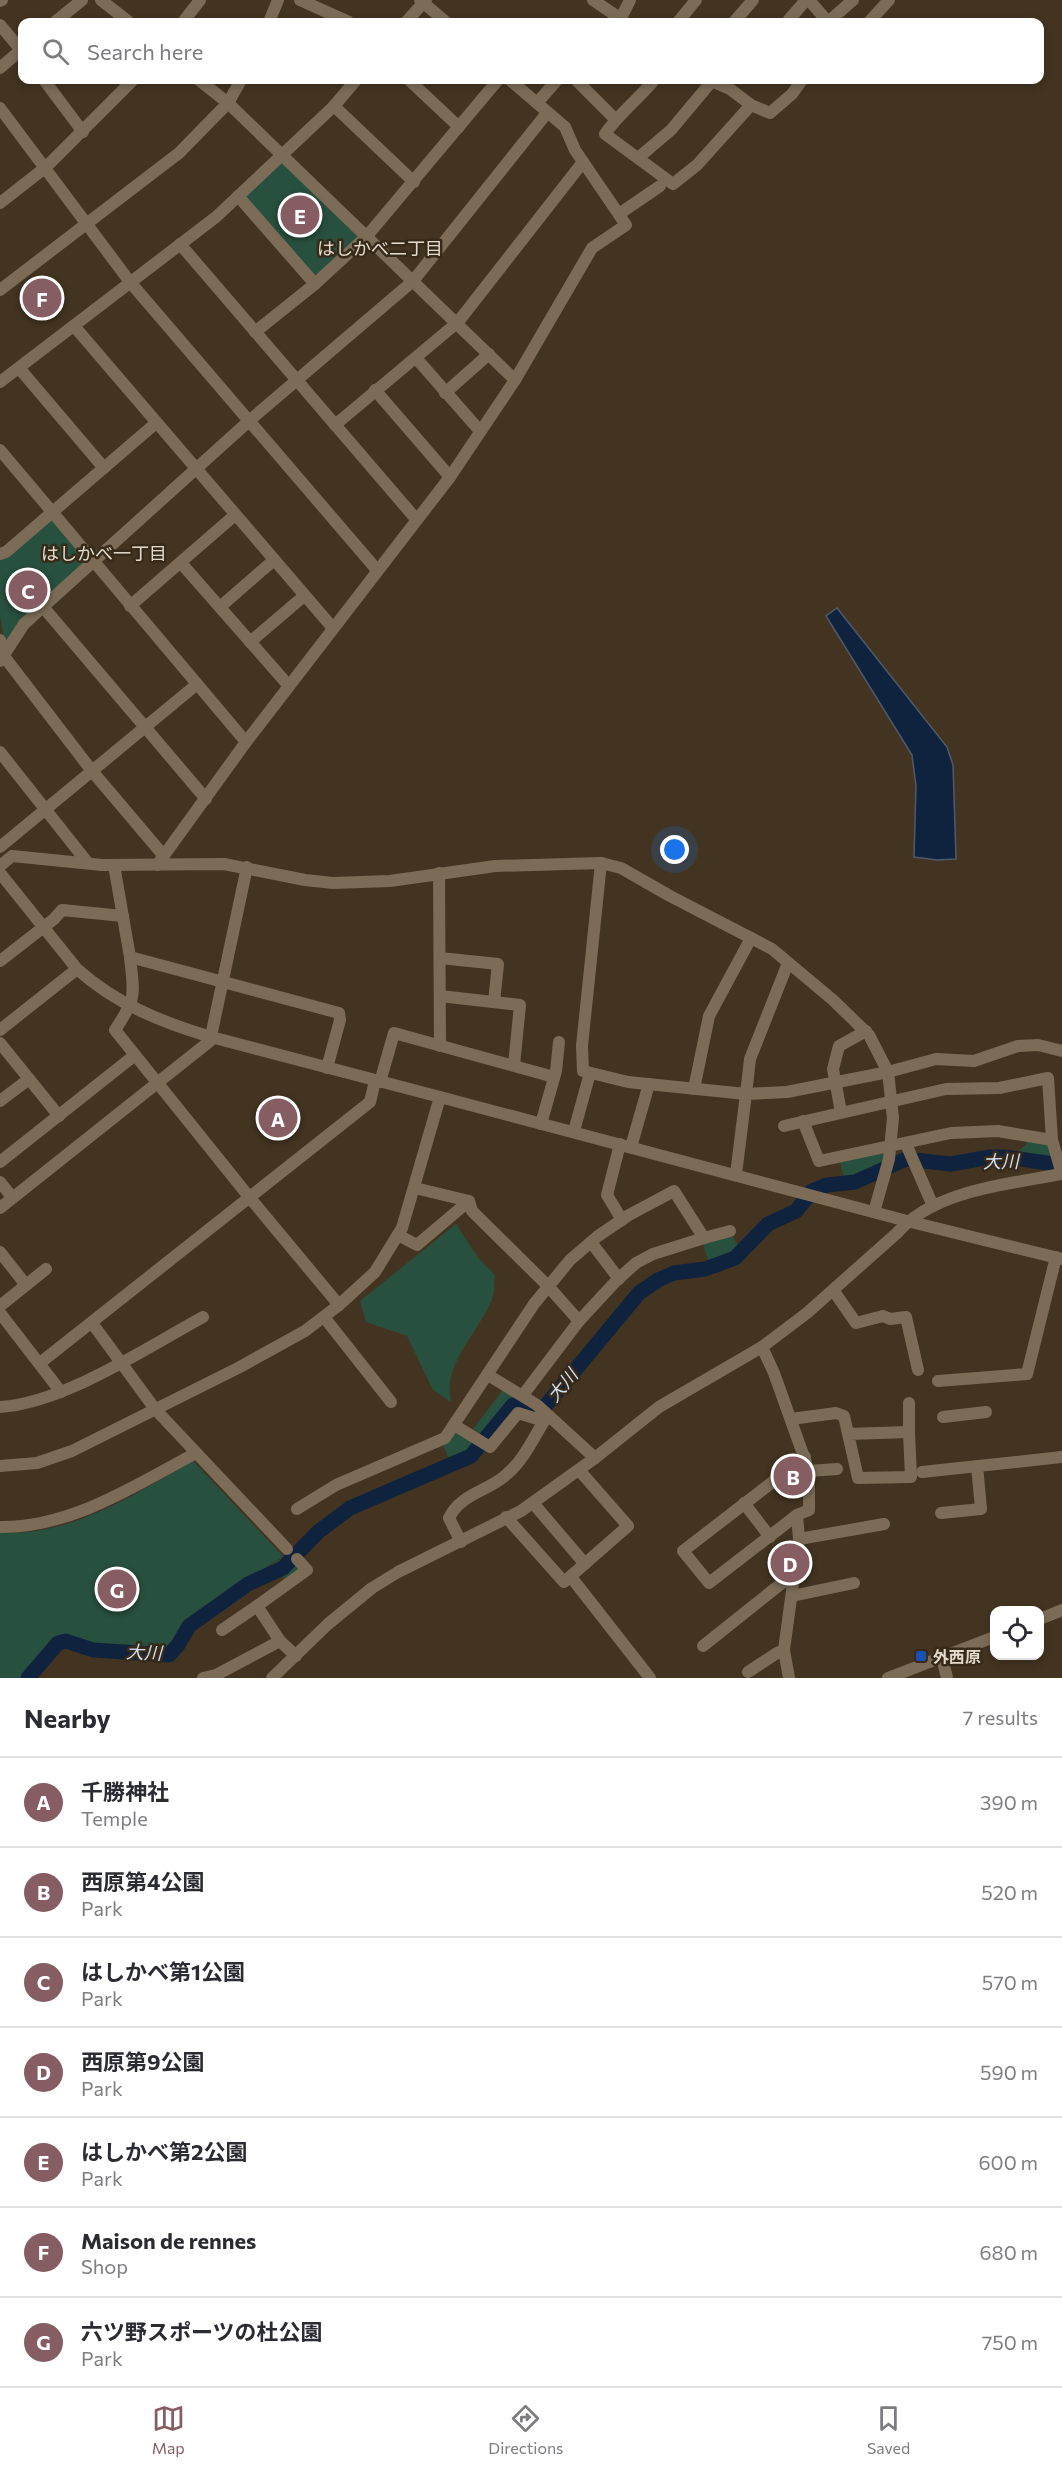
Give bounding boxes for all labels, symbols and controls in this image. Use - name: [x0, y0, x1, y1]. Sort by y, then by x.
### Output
- search box: [18, 18, 1044, 84]
- icon: search: [39, 35, 72, 68]
- text: Search here: [87, 38, 203, 65]
- pin: E: [280, 192, 320, 238]
- district label: はしかべ二丁目: [317, 237, 443, 259]
- pin: F: [22, 276, 62, 320]
- district label: はしかべ一丁目: [41, 542, 167, 564]
- pin: C: [9, 568, 48, 612]
- your location: [660, 835, 689, 864]
- pin: A: [258, 1096, 298, 1140]
- water label: 大川: [983, 1150, 1021, 1172]
- water label: 大川: [542, 1363, 583, 1406]
- pin: B: [774, 1454, 812, 1498]
- pin: D: [770, 1540, 810, 1586]
- pin: G: [98, 1566, 136, 1612]
- map controls: [990, 1606, 1044, 1660]
- button: locate: [990, 1606, 1044, 1660]
- water label: 大川: [126, 1640, 164, 1664]
- place label: 外西原: [933, 1647, 981, 1666]
- marker: 外西原: [914, 1649, 928, 1663]
- text: Nearby: [24, 1702, 111, 1733]
- text: 7 results: [963, 1705, 1038, 1729]
- text: 千勝神社: [81, 1778, 169, 1805]
- text: A: [36, 1790, 51, 1814]
- text: 390 m: [980, 1790, 1038, 1814]
- text: Temple: [81, 1806, 148, 1830]
- text: 西原第4公園: [81, 1868, 205, 1895]
- text: B: [37, 1880, 50, 1904]
- text: 520 m: [981, 1880, 1038, 1904]
- text: Park: [81, 1896, 123, 1920]
- text: はしかべ第1公園: [81, 1958, 245, 1985]
- text: C: [37, 1970, 50, 1994]
- text: 570 m: [982, 1970, 1038, 1994]
- text: Park: [81, 1986, 123, 2010]
- text: 西原第9公園: [81, 2048, 205, 2075]
- text: D: [36, 2060, 51, 2084]
- text: 590 m: [980, 2060, 1038, 2084]
- text: Park: [81, 2076, 123, 2100]
- text: はしかべ第2公園: [81, 2138, 248, 2165]
- text: E: [38, 2150, 49, 2174]
- text: 600 m: [978, 2150, 1038, 2174]
- text: Park: [81, 2166, 123, 2190]
- text: Maison de rennes: [81, 2227, 256, 2254]
- text: F: [38, 2240, 49, 2264]
- text: 680 m: [979, 2240, 1038, 2264]
- text: Shop: [81, 2254, 128, 2278]
- text: 六ツ野スポーツの杜公園: [81, 2318, 323, 2345]
- text: G: [36, 2330, 51, 2354]
- text: 750 m: [982, 2330, 1038, 2354]
- text: Park: [81, 2346, 123, 2370]
- tab: Map: [152, 2402, 185, 2457]
- tab: Directions: [488, 2402, 563, 2457]
- tab: Saved: [867, 2402, 910, 2457]

